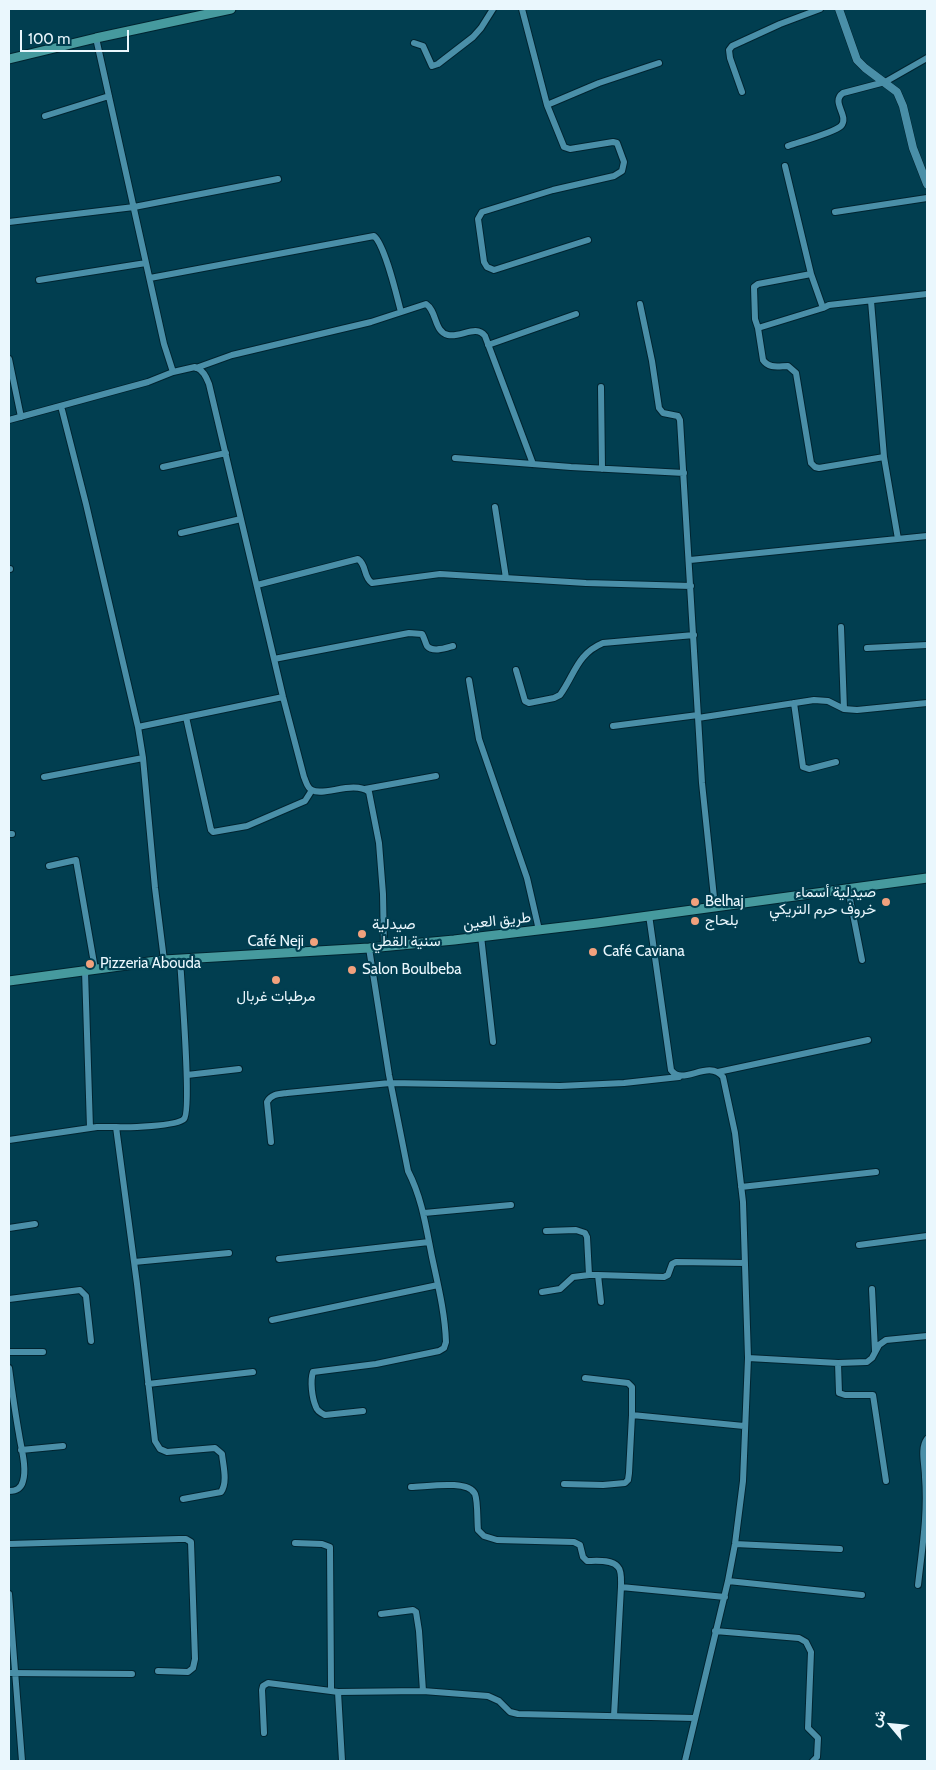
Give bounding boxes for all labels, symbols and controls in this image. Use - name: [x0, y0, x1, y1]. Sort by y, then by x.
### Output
- scale bar: [22, 20, 131, 52]
- text: 100 m: [28, 30, 70, 48]
- place label: صيدلية أسماء خروف حرم التريكي: [769, 884, 876, 919]
- place label: Belhaj: [705, 893, 744, 911]
- marker: Belhaj: [689, 896, 701, 908]
- marker: صيدلية أسماء خروف حرم التريكي: [880, 896, 892, 908]
- street label: طريق العين: [462, 908, 532, 934]
- place label: بلحاج: [705, 912, 738, 930]
- marker: بلحاج: [689, 915, 701, 927]
- place label: صيدلية سنية القطي: [372, 916, 441, 951]
- marker: صيدلية سنية القطي: [356, 928, 368, 940]
- place label: Café Neji: [247, 933, 304, 951]
- marker: Café Neji: [308, 936, 320, 948]
- place label: Café Caviana: [603, 943, 685, 961]
- marker: Café Caviana: [587, 946, 599, 958]
- place label: Pizzeria Abouda: [100, 955, 201, 973]
- marker: Pizzeria Abouda: [84, 958, 96, 970]
- place label: Salon Boulbeba: [362, 961, 462, 979]
- marker: Salon Boulbeba: [346, 964, 358, 976]
- marker: مرطبات غربال: [270, 974, 282, 986]
- place label: مرطبات غربال: [236, 988, 316, 1006]
- north arrow: [866, 1700, 916, 1750]
- text: ش: [866, 1706, 890, 1730]

